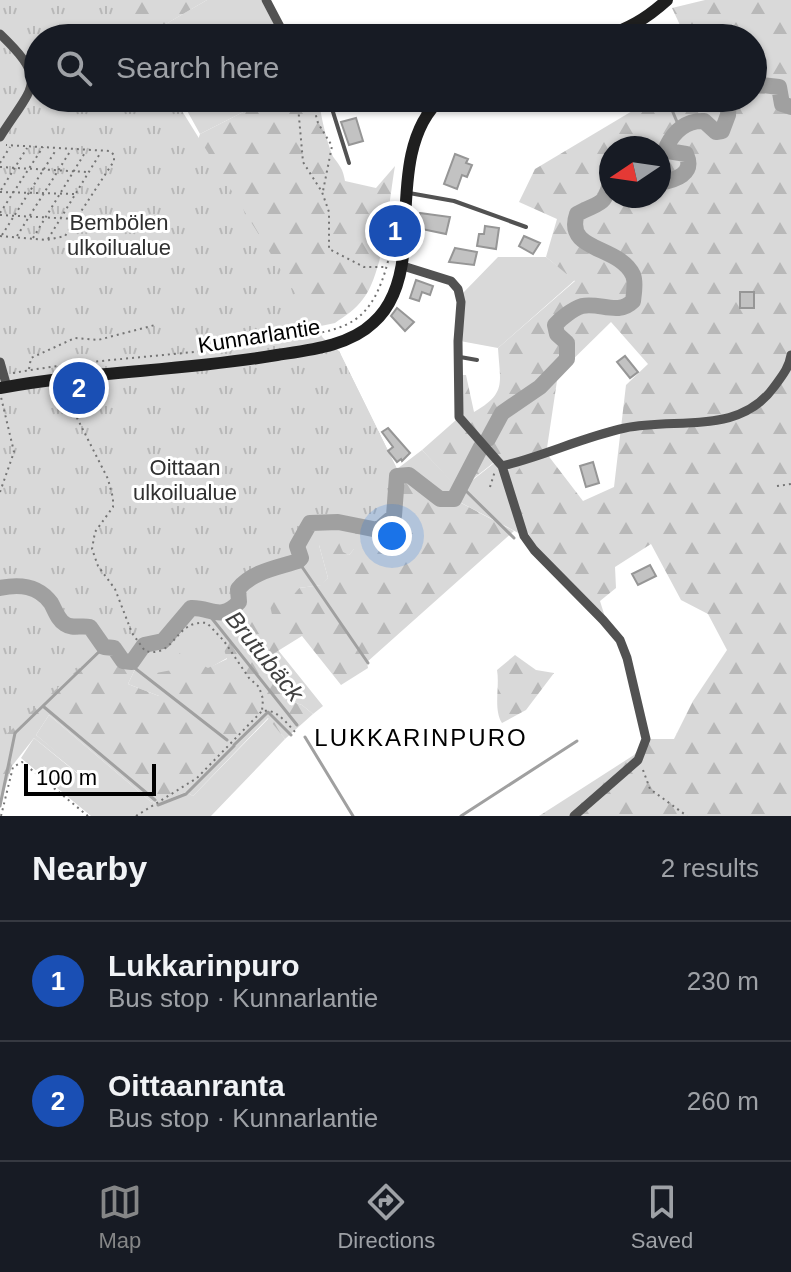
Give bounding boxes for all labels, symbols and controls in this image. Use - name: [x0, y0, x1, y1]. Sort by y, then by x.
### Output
- search box: [24, 24, 767, 112]
- icon: search: [52, 46, 96, 90]
- text: Search here: [116, 51, 279, 84]
- north arrow: [599, 136, 671, 208]
- pin: 1: [369, 201, 421, 261]
- park label: Bembölen ulkoilualue: [67, 210, 171, 260]
- street label: Kunnarlantie: [196, 314, 322, 358]
- pin: 2: [53, 358, 105, 418]
- park label: Oittaan ulkoilualue: [133, 455, 237, 505]
- your location: [372, 516, 412, 556]
- water label: Brutubäck: [221, 606, 311, 708]
- district label: LUKKARINPURO: [314, 724, 528, 751]
- scale bar: [24, 760, 156, 796]
- text: 100 m: [36, 765, 97, 790]
- text: Nearby: [32, 849, 147, 887]
- text: 2 results: [661, 853, 759, 883]
- text: Lukkarinpuro: [108, 949, 300, 982]
- text: 1: [51, 966, 65, 996]
- text: 230 m: [687, 966, 759, 996]
- text: Bus stop · Kunnarlantie: [108, 983, 378, 1013]
- text: Oittaanranta: [108, 1069, 285, 1102]
- text: 2: [51, 1086, 65, 1116]
- text: 260 m: [687, 1086, 759, 1116]
- text: Bus stop · Kunnarlantie: [108, 1103, 378, 1133]
- tab: Map: [98, 1180, 142, 1254]
- tab: Directions: [337, 1180, 435, 1254]
- tab: Saved: [631, 1180, 693, 1254]

